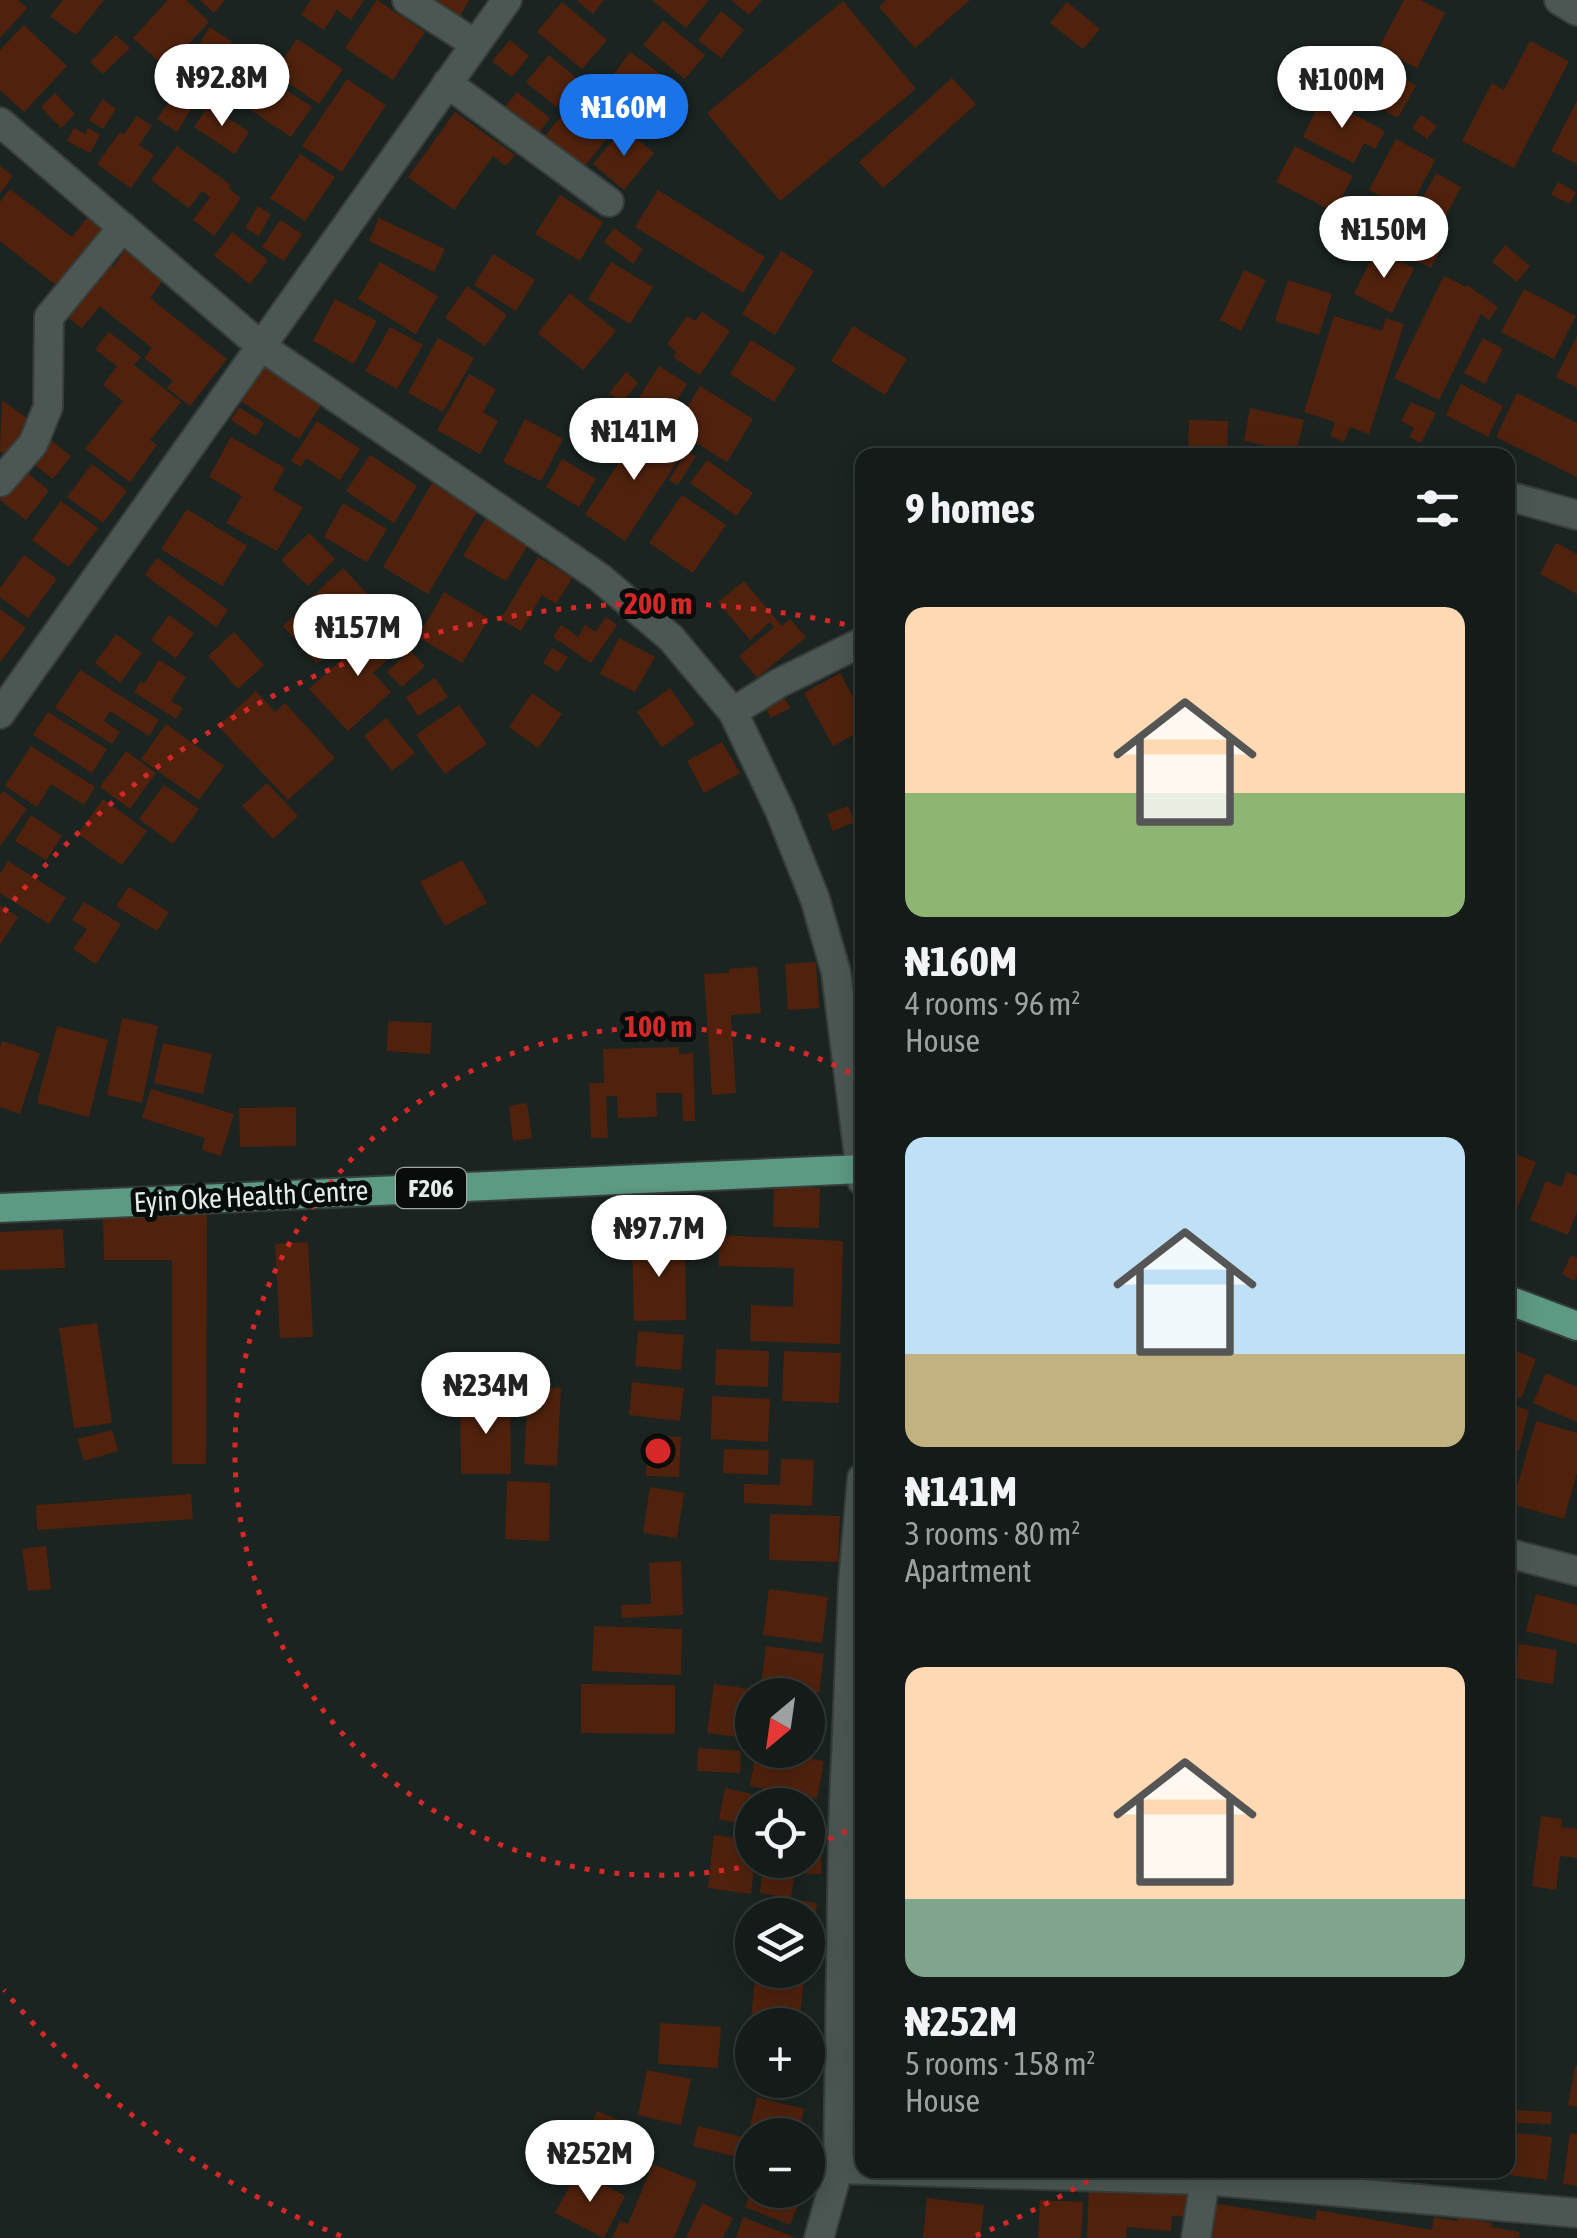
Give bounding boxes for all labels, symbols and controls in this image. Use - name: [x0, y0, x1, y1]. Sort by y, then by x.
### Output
- pin: ₦92.8M: [141, 44, 303, 129]
- pin: ₦100M: [1272, 46, 1412, 131]
- text: ₦92.8M: [176, 58, 268, 95]
- text: ₦100M: [1299, 60, 1385, 97]
- pin: ₦160M: [554, 74, 694, 159]
- text: ₦160M: [581, 88, 667, 125]
- pin: ₦150M: [1314, 196, 1454, 281]
- text: ₦150M: [1341, 210, 1427, 247]
- pin: ₦141M: [564, 398, 704, 483]
- text: ₦141M: [591, 412, 677, 449]
- icon: filters: [1410, 481, 1465, 536]
- text: 9 homes: [905, 484, 1035, 532]
- text: 200 m: [624, 586, 692, 620]
- pin: ₦157M: [288, 594, 428, 679]
- text: ₦157M: [315, 608, 401, 645]
- icon: home: [1095, 672, 1275, 852]
- text: ₦160M: [905, 937, 1017, 985]
- text: 4 rooms · 96 m²: [905, 985, 1080, 1022]
- text: 100 m: [624, 1009, 692, 1043]
- text: House: [905, 1022, 980, 1059]
- road number: F206: [396, 1168, 466, 1208]
- street label: Eyin Oke Health Centre: [133, 1174, 369, 1218]
- pin: ₦97.7M: [578, 1195, 740, 1280]
- icon: home: [1095, 1202, 1275, 1382]
- text: ₦97.7M: [613, 1209, 705, 1246]
- pin: ₦234M: [416, 1352, 556, 1437]
- text: ₦234M: [443, 1366, 529, 1403]
- centre of rings: [640, 1433, 676, 1469]
- text: ₦141M: [905, 1467, 1017, 1515]
- text: 3 rooms · 80 m²: [905, 1515, 1080, 1552]
- text: Apartment: [905, 1552, 1031, 1589]
- north arrow: [735, 1678, 825, 1768]
- map controls: [735, 1678, 825, 2208]
- icon: home: [1095, 1732, 1275, 1912]
- button: locate: [735, 1788, 825, 1878]
- button: layers: [735, 1898, 825, 1988]
- text: ₦252M: [905, 1997, 1017, 2045]
- button: +: [735, 2008, 825, 2098]
- text: 5 rooms · 158 m²: [905, 2045, 1095, 2082]
- text: House: [905, 2082, 980, 2119]
- button: −: [735, 2118, 825, 2208]
- pin: ₦252M: [520, 2120, 660, 2205]
- text: ₦252M: [547, 2134, 633, 2171]

